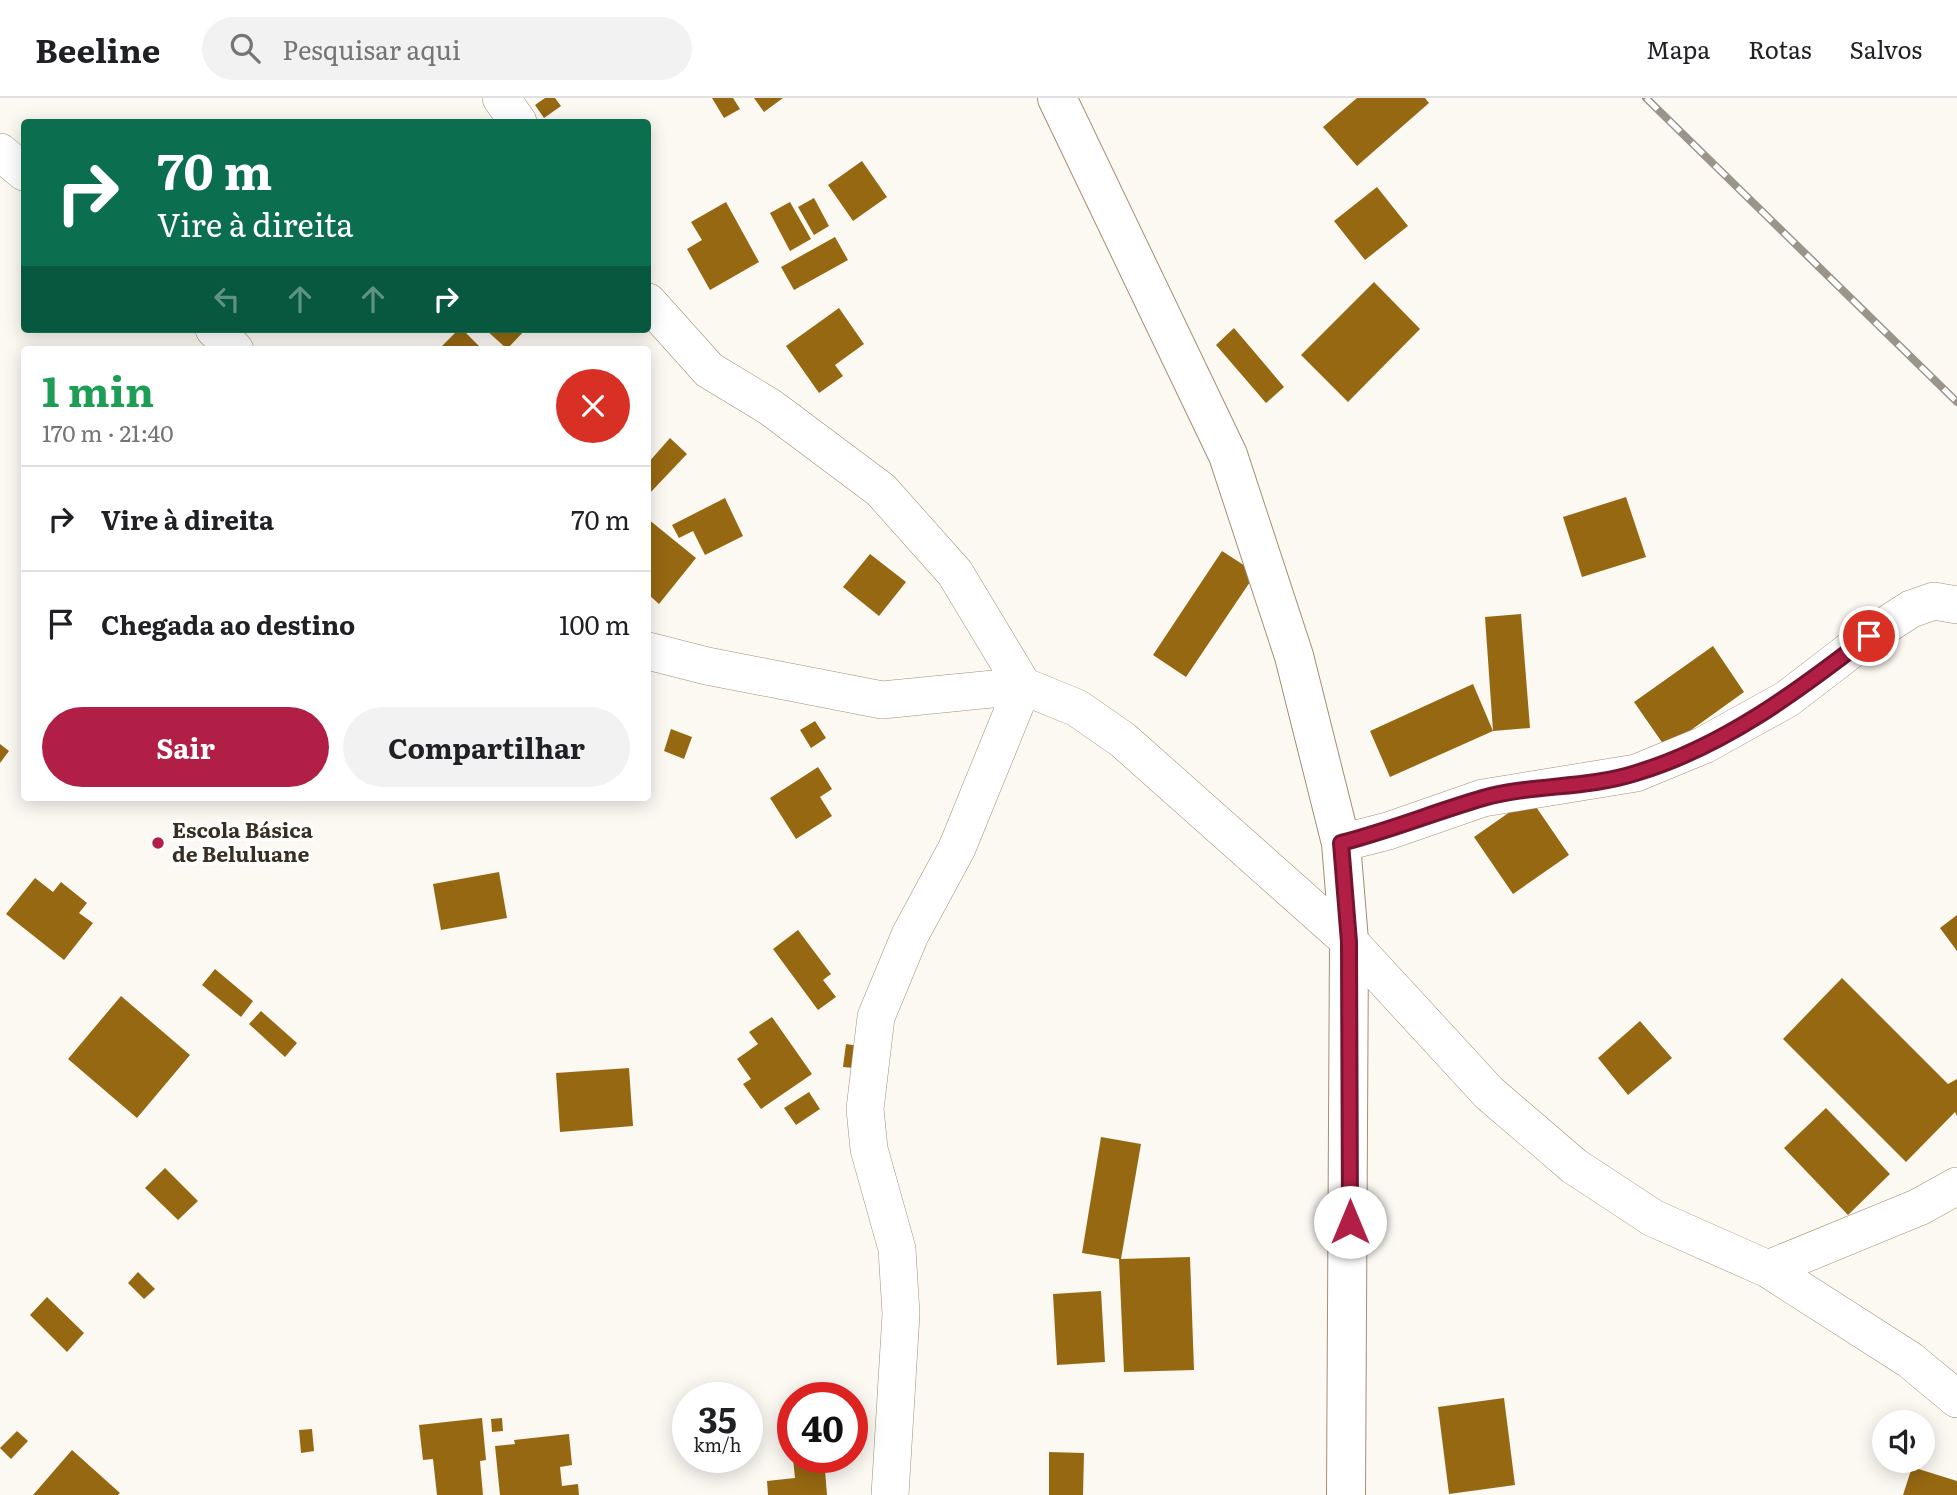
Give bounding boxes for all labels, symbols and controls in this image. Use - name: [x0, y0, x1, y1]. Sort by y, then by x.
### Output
- search box: [202, 17, 692, 80]
- text: Beeline: [35, 24, 160, 73]
- icon: search: [226, 29, 264, 67]
- text: Pesquisar aqui: [282, 29, 461, 68]
- text: Mapa: [1646, 31, 1710, 66]
- text: Rotas: [1748, 31, 1812, 66]
- text: Salvos: [1850, 31, 1922, 66]
- text: 70 m: [157, 132, 272, 205]
- icon: right: [42, 147, 133, 238]
- text: Vire à direita: [157, 199, 354, 247]
- icon: left: [208, 280, 246, 318]
- icon: ahead: [281, 280, 319, 318]
- icon: ahead: [354, 280, 392, 318]
- icon: right: [427, 280, 465, 318]
- text: 1 min: [42, 358, 154, 420]
- button: close: [556, 369, 630, 443]
- text: 170 m · 21:40: [42, 415, 174, 449]
- text: Vire à direita: [101, 499, 274, 538]
- text: 70 m: [571, 499, 630, 538]
- icon: right: [42, 500, 80, 538]
- text: Chegada ao destino: [101, 604, 355, 643]
- text: 100 m: [559, 604, 630, 643]
- icon: arrive: [42, 605, 80, 643]
- pin: [1839, 606, 1899, 666]
- icon: arrive: [1850, 617, 1888, 655]
- button: Sair: [42, 707, 329, 787]
- button: Compartilhar: [343, 707, 630, 787]
- place label: Escola Básica de Beluluane: [172, 813, 314, 868]
- marker: Escola Básica de Beluluane: [150, 835, 166, 851]
- position arrow: [1313, 1185, 1387, 1259]
- speed limit sign: 40: [777, 1382, 868, 1473]
- text: 35: [698, 1392, 737, 1444]
- map controls: [1872, 1410, 1935, 1473]
- button: sound: [1872, 1410, 1935, 1473]
- text: km/h: [694, 1431, 741, 1458]

